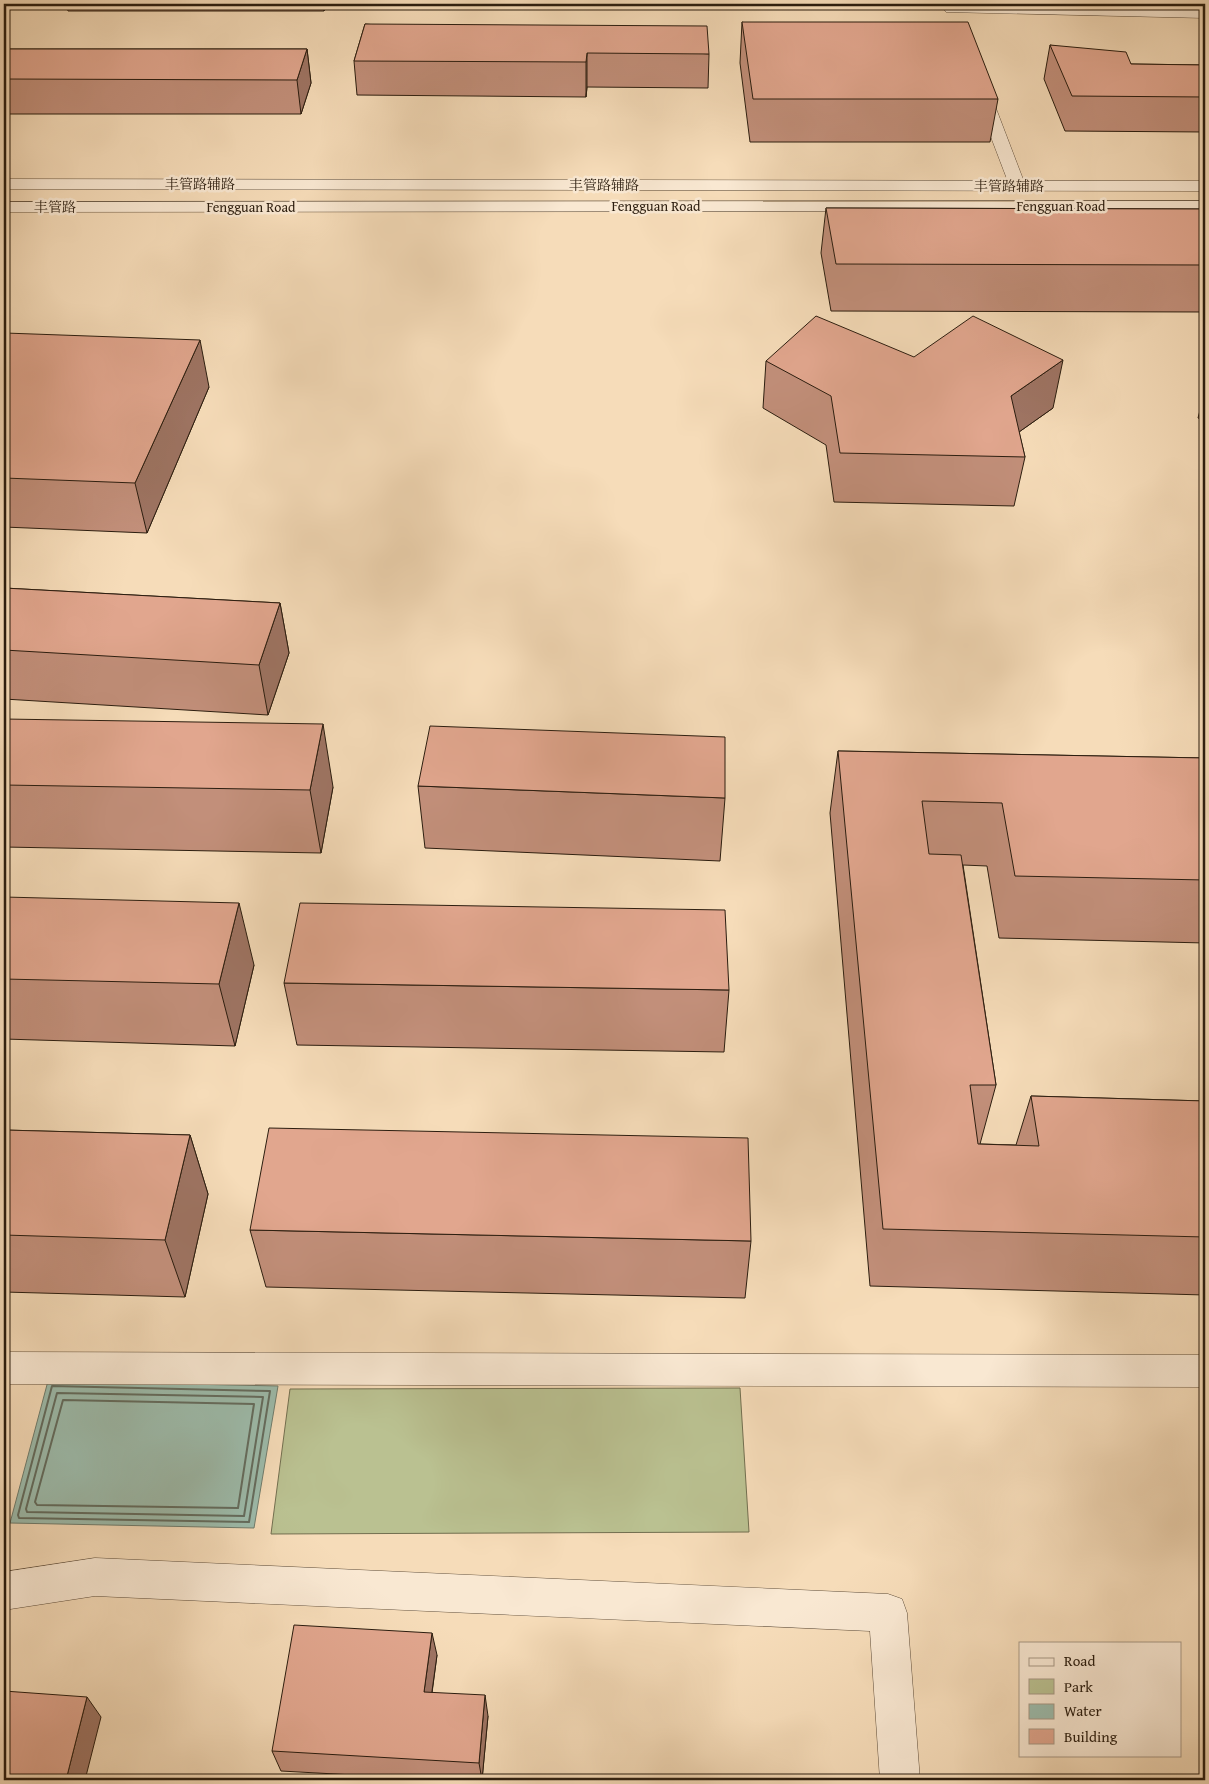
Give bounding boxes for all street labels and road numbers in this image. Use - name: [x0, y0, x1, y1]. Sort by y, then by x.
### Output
- street label: 丰管路辅路: [165, 174, 235, 194]
- street label: 丰管路辅路: [569, 175, 639, 195]
- street label: 丰管路辅路: [974, 176, 1044, 196]
- street label: Fengguan Road: [611, 196, 701, 216]
- street label: Fengguan Road: [1016, 196, 1106, 216]
- street label: 丰管路: [34, 197, 76, 217]
- street label: Fengguan Road: [206, 197, 296, 217]

